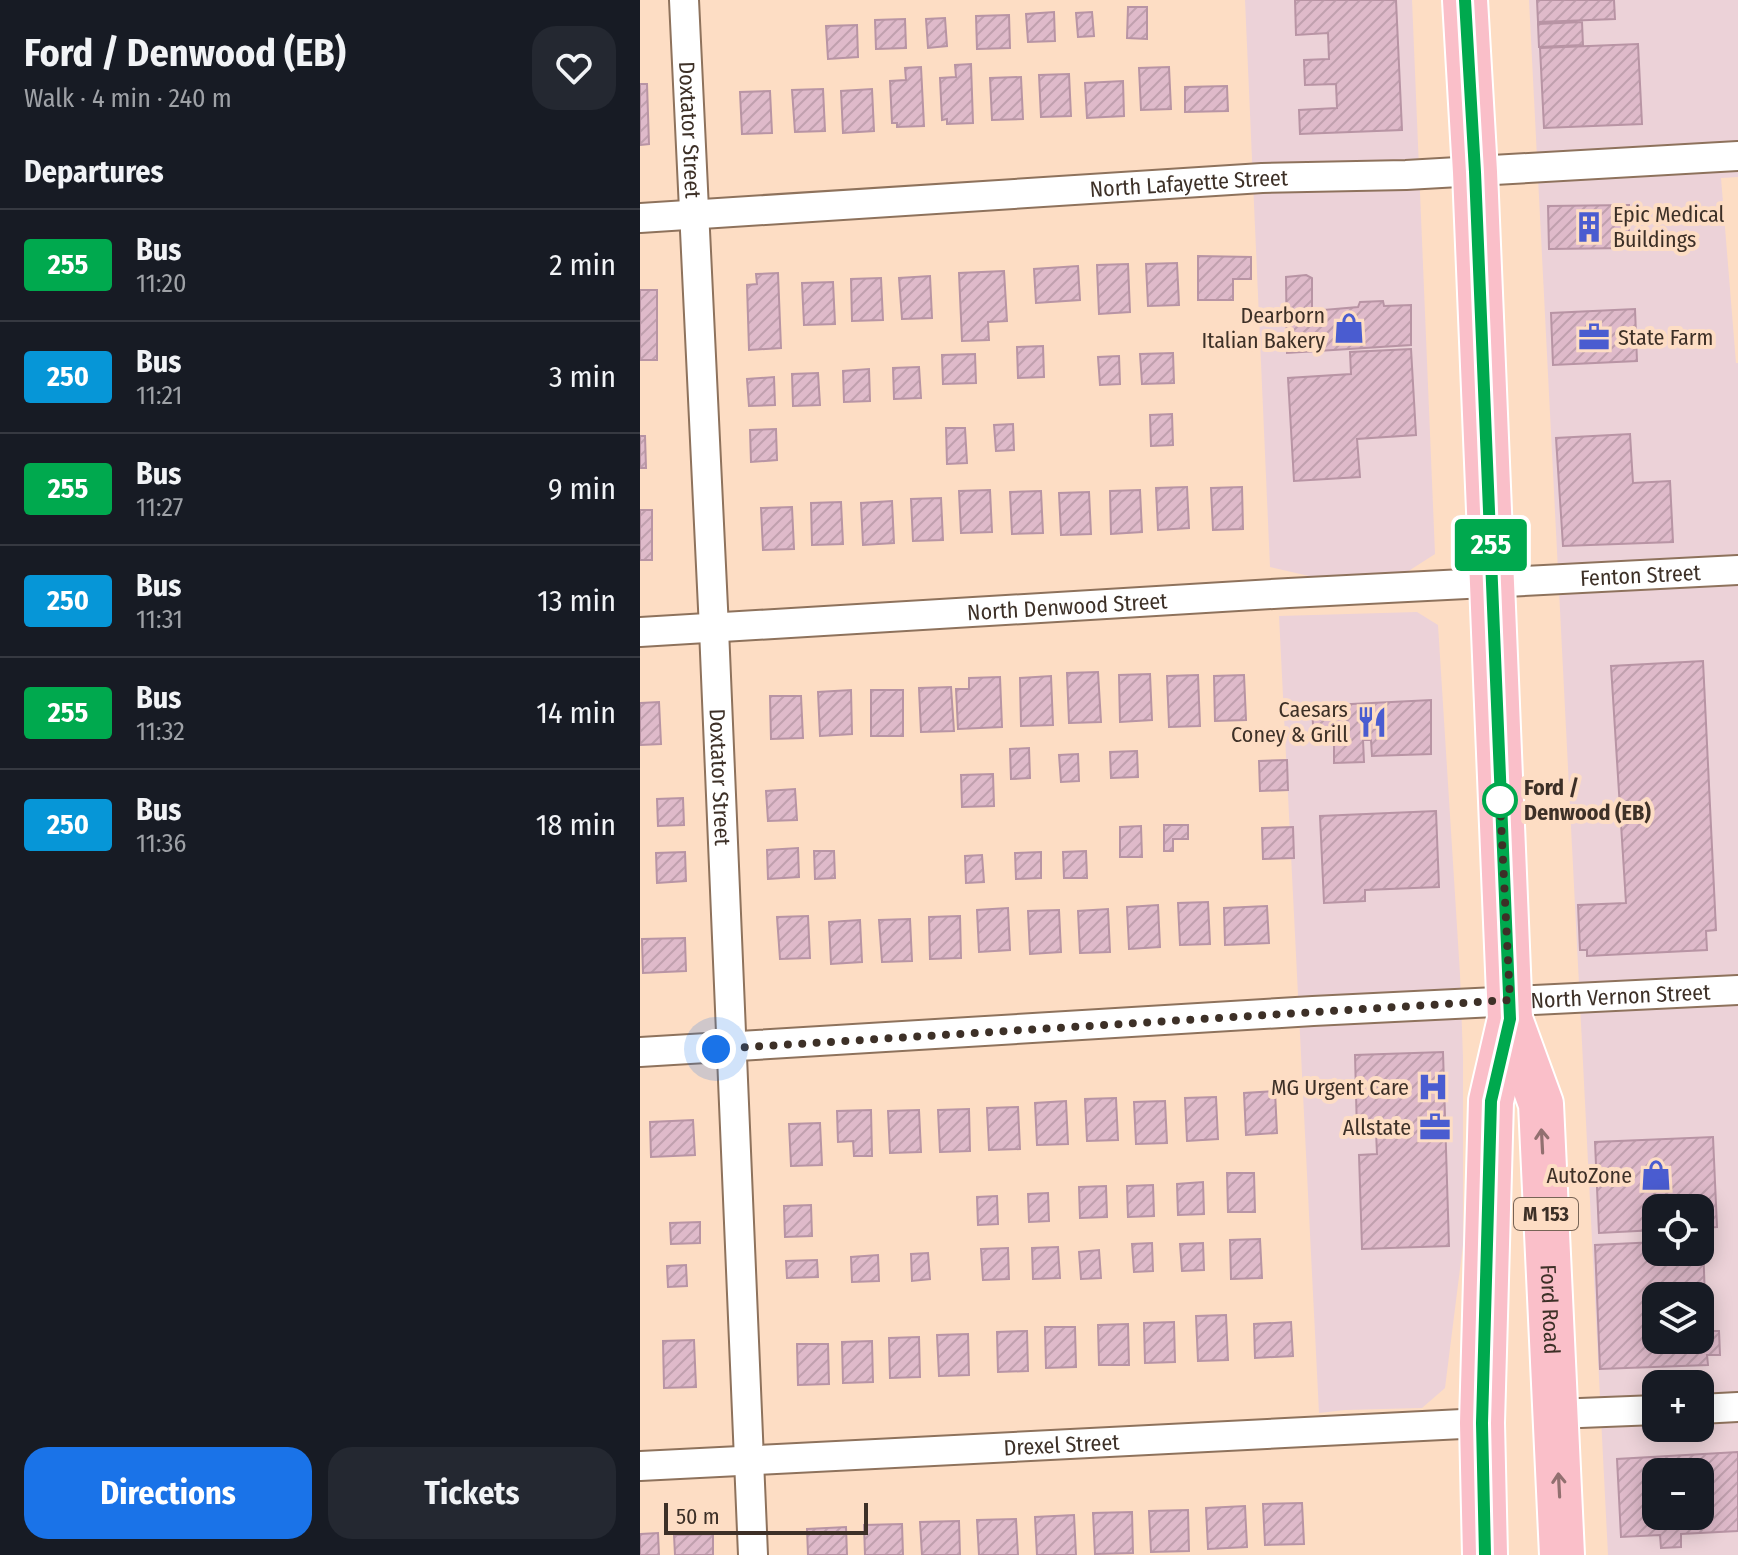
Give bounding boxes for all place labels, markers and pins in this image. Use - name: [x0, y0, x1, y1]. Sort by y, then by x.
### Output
- place label: Epic Medical Buildings: [1613, 201, 1725, 253]
- building icon: Epic Medical Buildings: [1572, 210, 1606, 244]
- place label: Dearborn Italian Bakery: [1202, 302, 1325, 354]
- shop icon: Dearborn Italian Bakery: [1332, 311, 1366, 345]
- office icon: State Farm: [1577, 320, 1611, 354]
- place label: State Farm: [1618, 324, 1713, 351]
- place label: Caesars Coney & Grill: [1231, 696, 1348, 748]
- restaurant icon: Caesars Coney & Grill: [1355, 705, 1389, 739]
- place label: Ford / Denwood (EB): [1524, 774, 1651, 826]
- marker: Ford / Denwood (EB): [1483, 783, 1517, 817]
- hospital icon: MG Urgent Care: [1416, 1070, 1450, 1104]
- place label: MG Urgent Care: [1271, 1074, 1409, 1101]
- office icon: Allstate: [1418, 1110, 1452, 1144]
- place label: Allstate: [1343, 1114, 1411, 1141]
- shop icon: AutoZone: [1639, 1158, 1673, 1192]
- place label: AutoZone: [1547, 1162, 1632, 1189]

